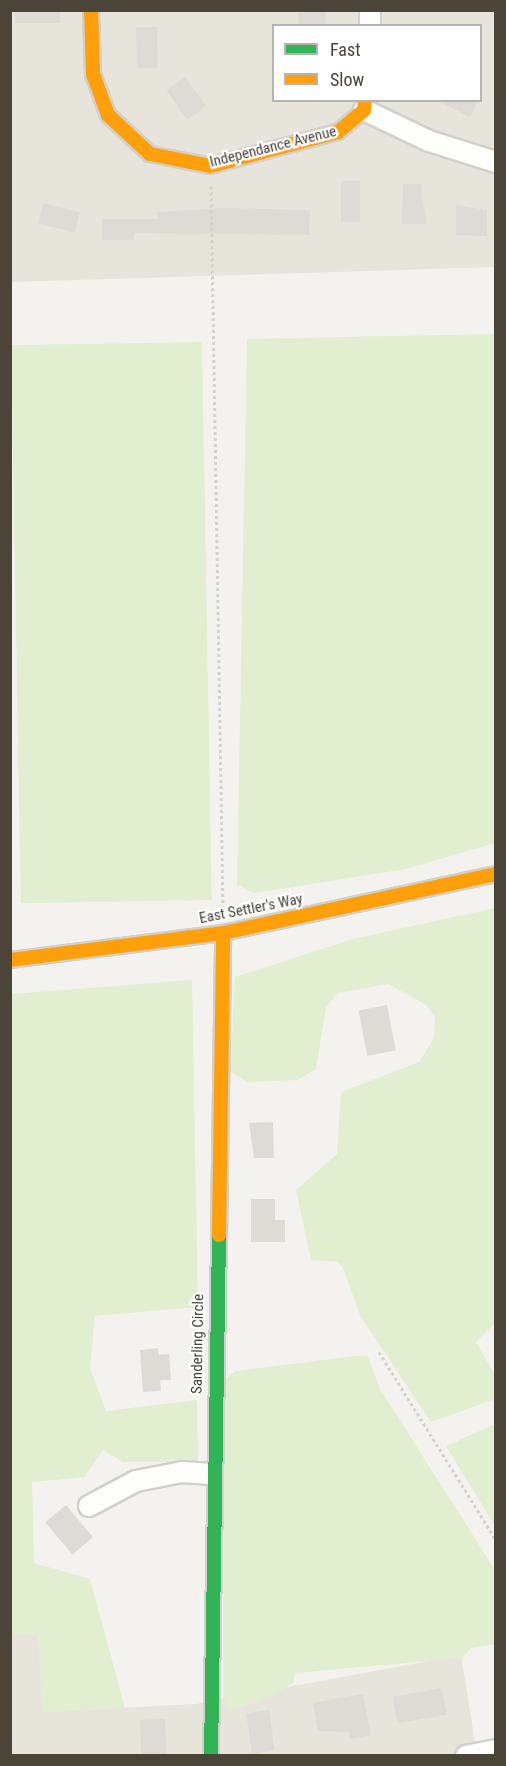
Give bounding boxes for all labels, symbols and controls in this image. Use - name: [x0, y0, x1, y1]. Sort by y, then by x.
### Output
- legend: [272, 24, 482, 102]
- text: Fast: [330, 39, 361, 60]
- text: Slow: [330, 69, 364, 90]
- street label: Independance Avenue: [208, 123, 338, 171]
- street label: East Settler's Way: [198, 890, 304, 928]
- street label: Sanderling Circle: [188, 1294, 208, 1394]

